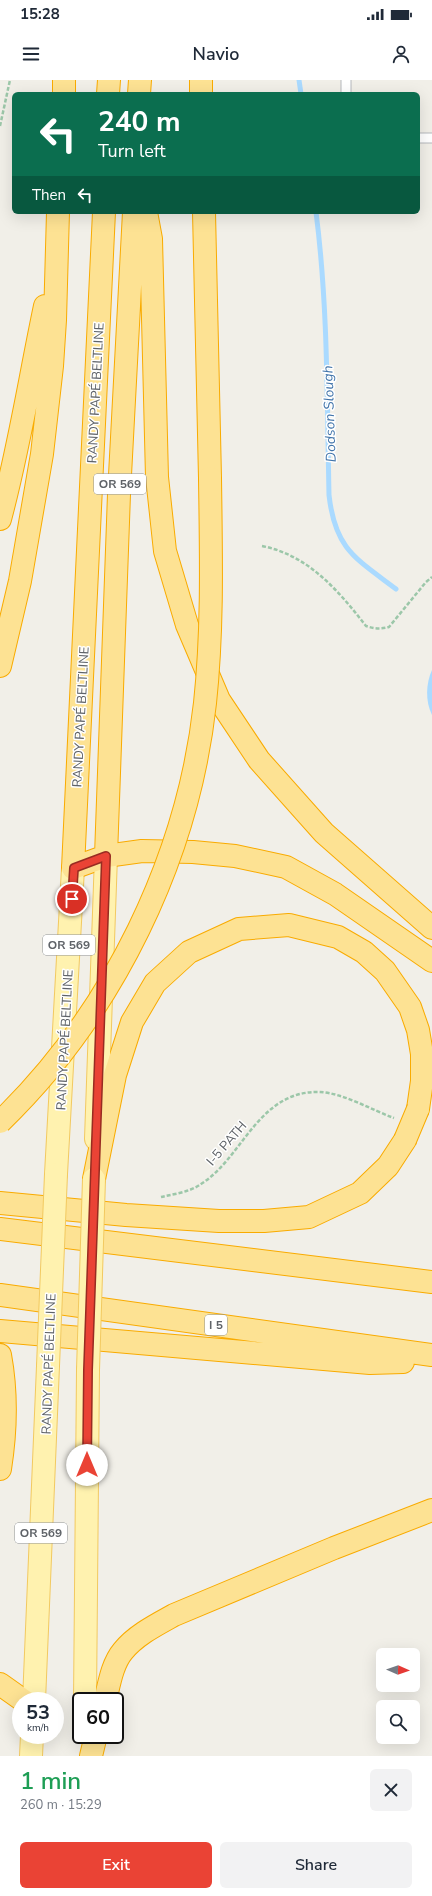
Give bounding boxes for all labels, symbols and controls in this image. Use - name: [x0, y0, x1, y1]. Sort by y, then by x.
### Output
- text: 15:28: [20, 4, 60, 24]
- text: Navio: [193, 42, 239, 66]
- icon: menu: [20, 43, 42, 65]
- icon: person: [390, 43, 412, 65]
- text: 240 m: [98, 103, 181, 141]
- icon: left: [32, 108, 84, 160]
- text: Turn left: [98, 139, 166, 163]
- icon: left: [74, 184, 96, 206]
- text: Then: [32, 185, 66, 205]
- street label: RANDY PAPÉ BELTLINE: [82, 322, 109, 464]
- water label: Dodson Slough: [318, 365, 341, 463]
- road number: OR 569: [94, 474, 146, 494]
- street label: RANDY PAPÉ BELTLINE: [67, 646, 94, 788]
- pin: [55, 882, 89, 916]
- icon: arrive: [61, 888, 83, 910]
- road number: OR 569: [43, 935, 95, 955]
- street label: RANDY PAPÉ BELTLINE: [51, 969, 78, 1111]
- street label: I-5 PATH: [202, 1118, 251, 1170]
- street label: RANDY PAPÉ BELTLINE: [37, 1293, 60, 1435]
- road number: I 5: [205, 1315, 227, 1335]
- position arrow: [66, 1444, 108, 1486]
- road number: OR 569: [15, 1523, 67, 1543]
- north arrow: [376, 1648, 420, 1692]
- map controls: [376, 1648, 420, 1744]
- speed limit sign: 60: [72, 1692, 124, 1744]
- text: 53: [26, 1699, 50, 1726]
- button: search: [376, 1700, 420, 1744]
- text: km/h: [27, 1721, 49, 1735]
- text: 1 min: [20, 1765, 81, 1797]
- button: close: [370, 1769, 412, 1811]
- text: 260 m · 15:29: [20, 1796, 102, 1814]
- button: Exit: [20, 1842, 212, 1888]
- button: Share: [220, 1842, 412, 1888]

